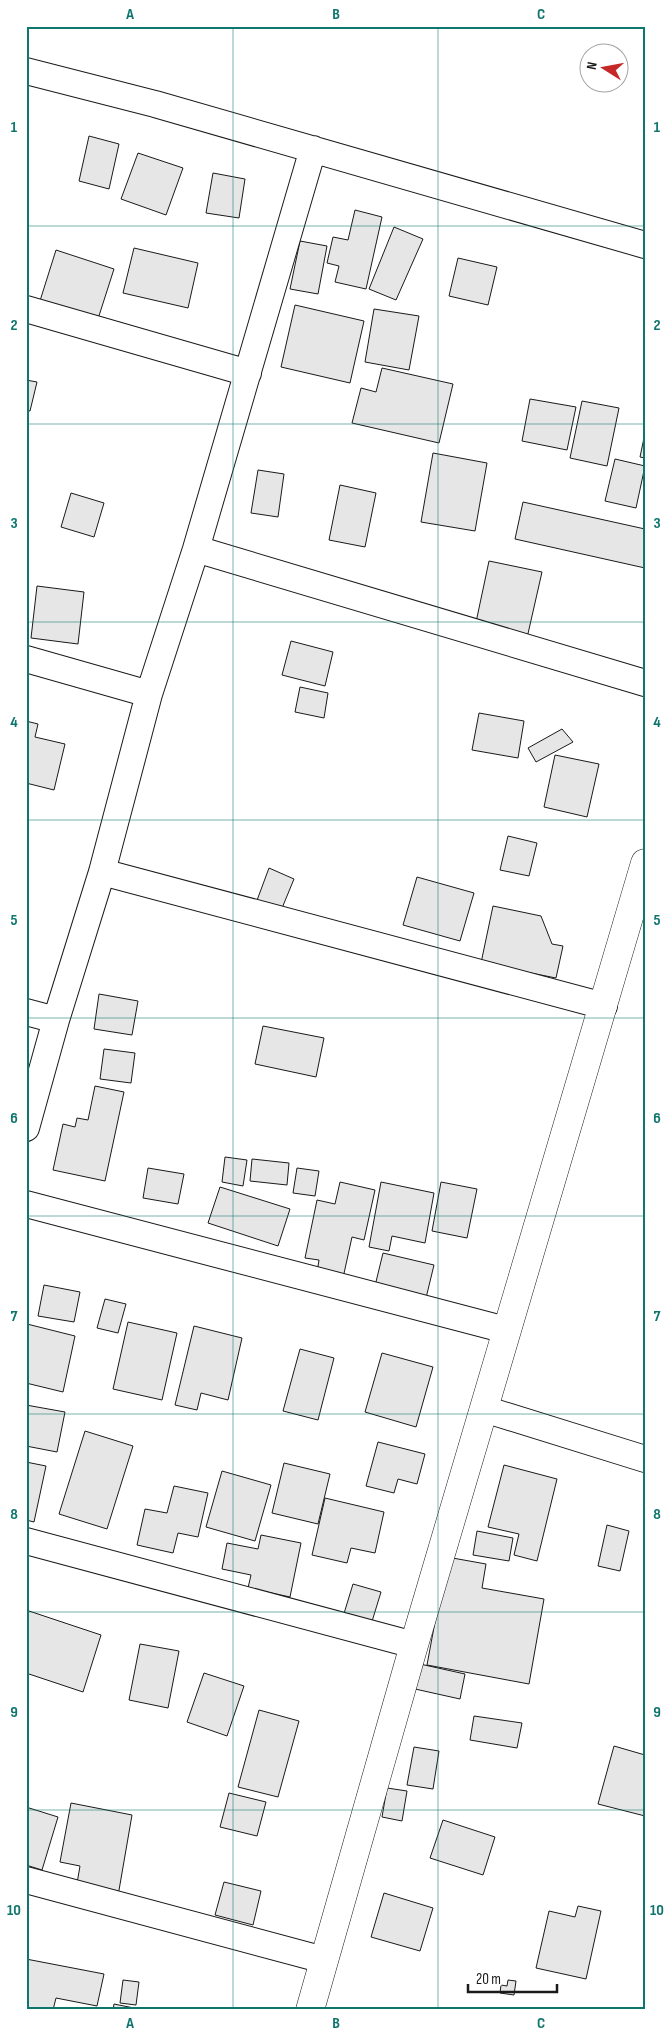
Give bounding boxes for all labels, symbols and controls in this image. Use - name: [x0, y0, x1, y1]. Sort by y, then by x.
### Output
- text: A: [125, 5, 134, 24]
- text: B: [332, 5, 340, 24]
- text: C: [537, 5, 545, 24]
- north arrow: [578, 42, 628, 92]
- text: N: [583, 60, 601, 71]
- text: 1: [11, 118, 18, 137]
- text: 1: [654, 118, 661, 137]
- text: 2: [10, 316, 18, 335]
- text: 2: [653, 316, 661, 335]
- text: 3: [10, 514, 18, 533]
- text: 3: [653, 514, 661, 533]
- text: 4: [10, 713, 18, 732]
- text: 4: [653, 713, 661, 732]
- text: 5: [10, 911, 18, 930]
- text: 5: [653, 911, 661, 930]
- text: 6: [10, 1109, 18, 1128]
- text: 6: [653, 1109, 661, 1128]
- text: 7: [11, 1307, 18, 1326]
- text: 7: [654, 1307, 661, 1326]
- text: 8: [10, 1505, 18, 1524]
- text: 8: [653, 1505, 661, 1524]
- text: 9: [10, 1703, 18, 1722]
- text: 9: [653, 1703, 661, 1722]
- text: 10: [7, 1901, 21, 1920]
- text: 10: [650, 1901, 664, 1920]
- scale bar: [468, 1961, 557, 1993]
- text: 20 m: [476, 1970, 501, 1989]
- text: A: [125, 2014, 134, 2033]
- text: B: [332, 2014, 340, 2033]
- text: C: [537, 2014, 545, 2033]

